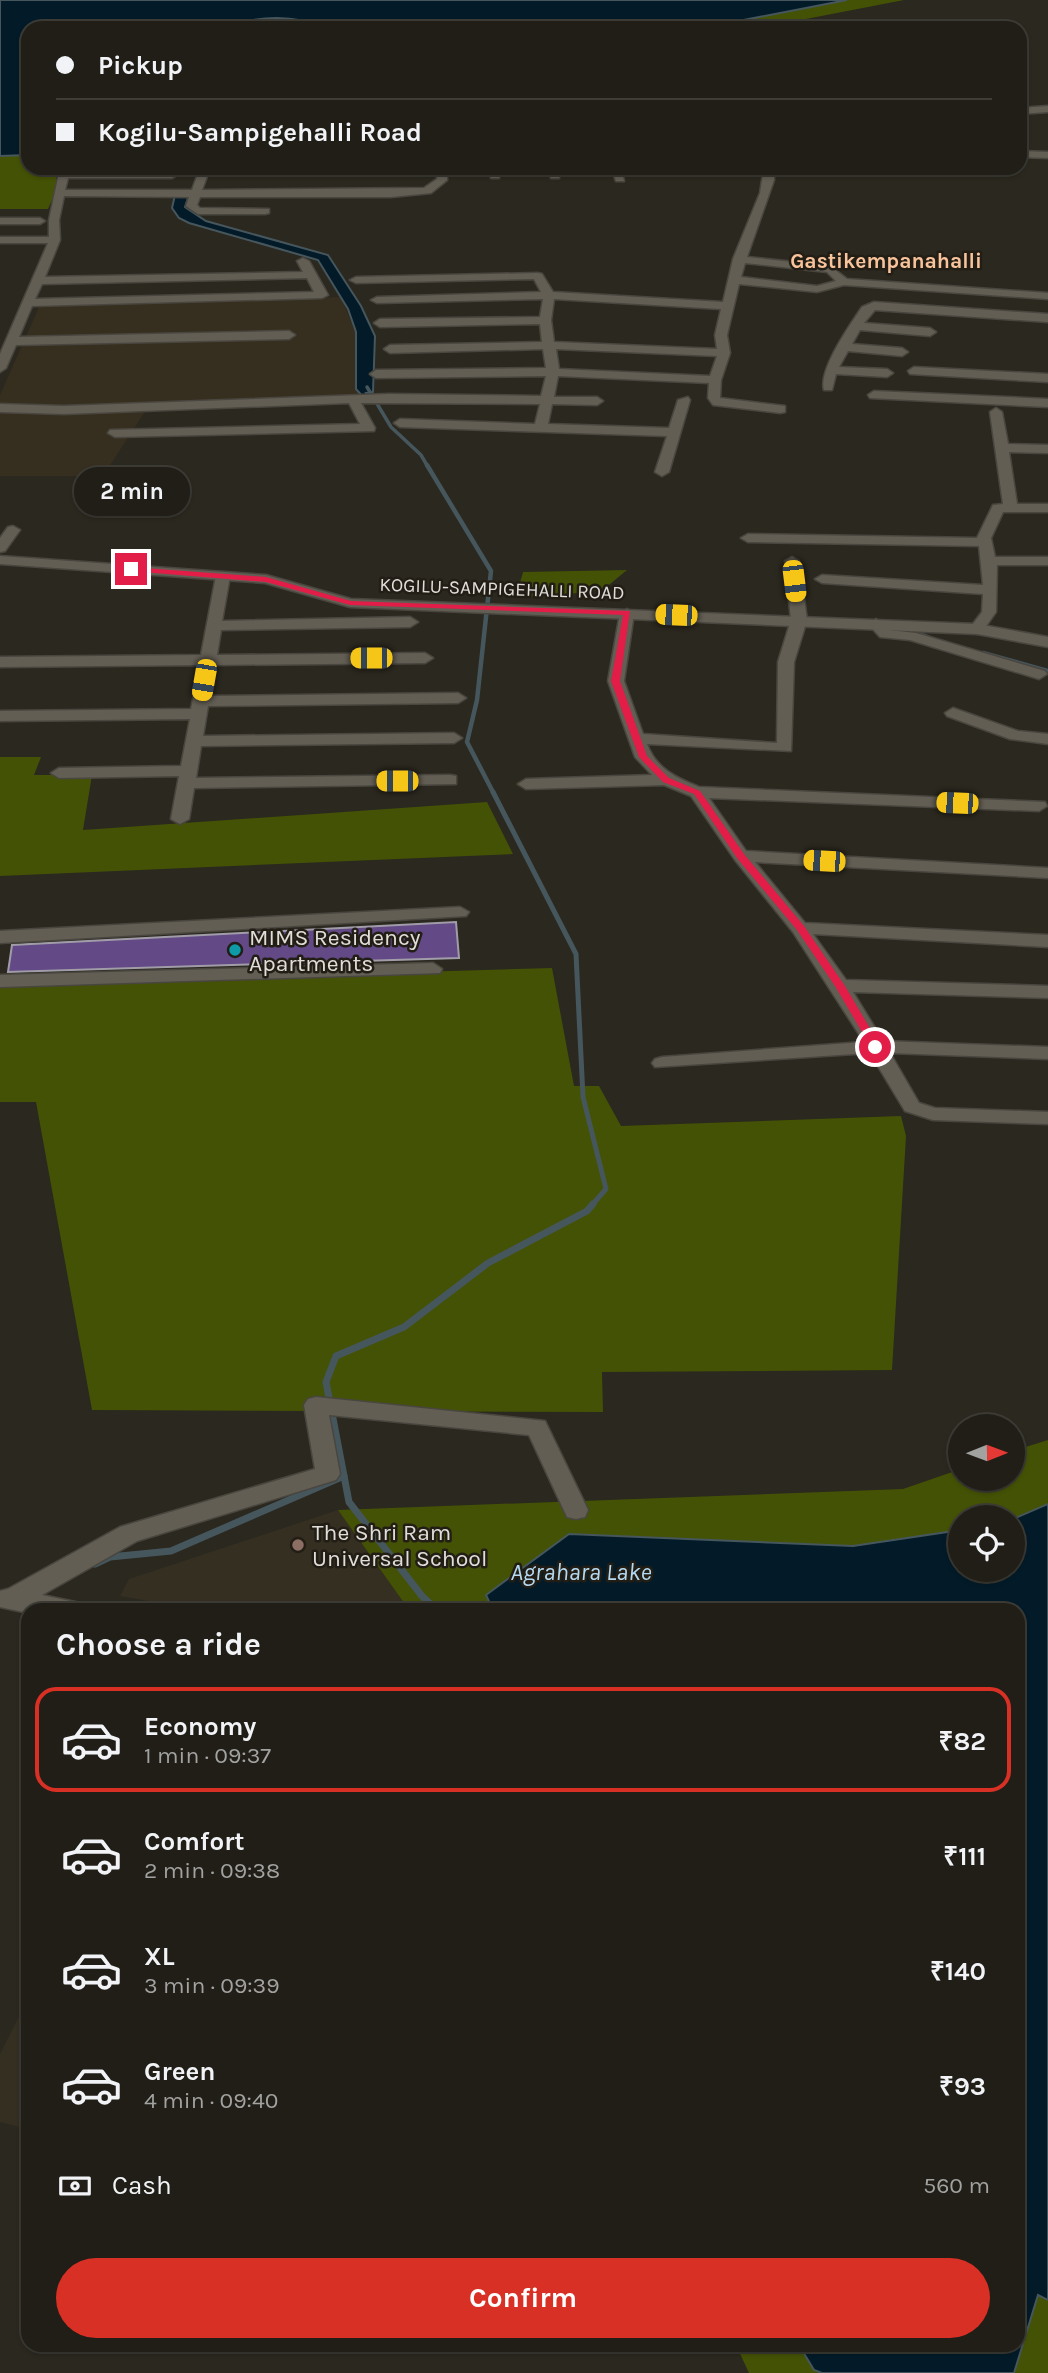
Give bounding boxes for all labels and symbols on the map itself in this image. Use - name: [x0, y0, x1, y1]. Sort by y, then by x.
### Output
- district label: Gastikempanahalli: [790, 249, 982, 273]
- callout: 2 min: [73, 468, 189, 516]
- route end: [115, 553, 147, 585]
- car: [782, 559, 807, 603]
- street label: KOGILU-SAMPIGEHALLI ROAD: [379, 574, 625, 604]
- car: [655, 604, 698, 626]
- car: [351, 648, 393, 669]
- car: [191, 657, 218, 703]
- car: [377, 771, 419, 792]
- car: [936, 792, 979, 814]
- car: [803, 849, 846, 873]
- place label: MIMS Residency Apartments: [249, 924, 421, 977]
- marker: MIMS Residency Apartments: [227, 942, 243, 958]
- route start: [859, 1031, 891, 1063]
- north arrow: [948, 1414, 1026, 1491]
- place label: The Shri Ram Universal School: [312, 1519, 487, 1572]
- marker: The Shri Ram Universal School: [290, 1537, 306, 1553]
- water label: Agrahara Lake: [510, 1558, 652, 1586]

